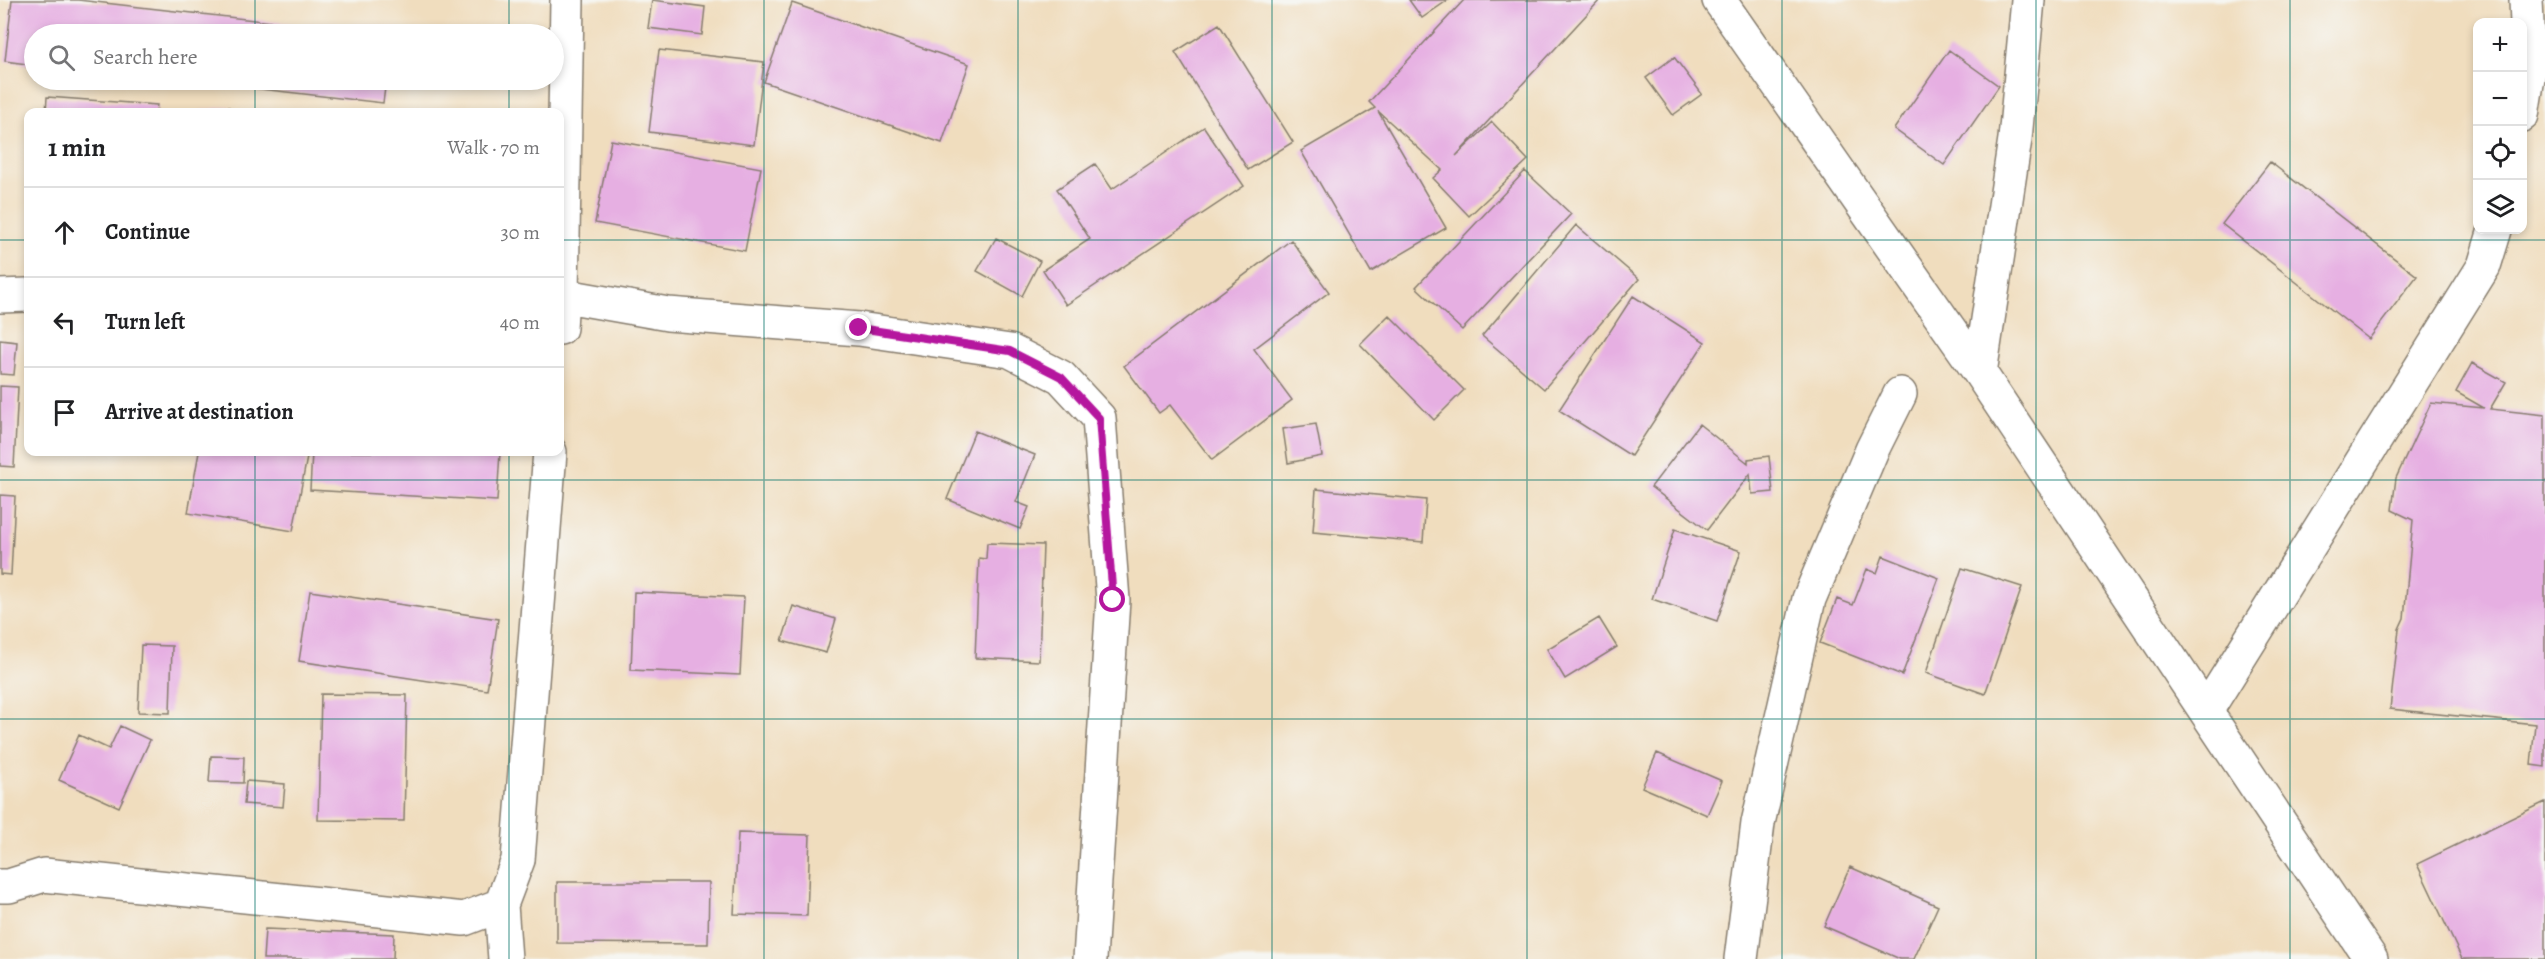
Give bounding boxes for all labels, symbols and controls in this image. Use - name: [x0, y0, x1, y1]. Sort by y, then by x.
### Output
- map controls: [2473, 18, 2527, 234]
- button: +: [2473, 18, 2527, 72]
- search box: [24, 24, 564, 90]
- icon: search: [45, 41, 78, 74]
- text: Search here: [93, 42, 198, 72]
- button: −: [2473, 72, 2527, 126]
- button: locate: [2473, 126, 2527, 180]
- text: 1 min: [48, 130, 106, 165]
- text: Walk · 70 m: [447, 134, 540, 161]
- button: layers: [2473, 180, 2527, 234]
- icon: ahead: [48, 216, 81, 249]
- text: Continue: [105, 217, 190, 247]
- text: 30 m: [500, 219, 540, 246]
- icon: left: [48, 306, 81, 339]
- text: Turn left: [105, 307, 185, 337]
- text: 40 m: [500, 309, 540, 336]
- route end: [845, 314, 871, 340]
- icon: arrive: [48, 396, 81, 429]
- text: Arrive at destination: [105, 397, 294, 427]
- route start: [1099, 586, 1125, 612]

